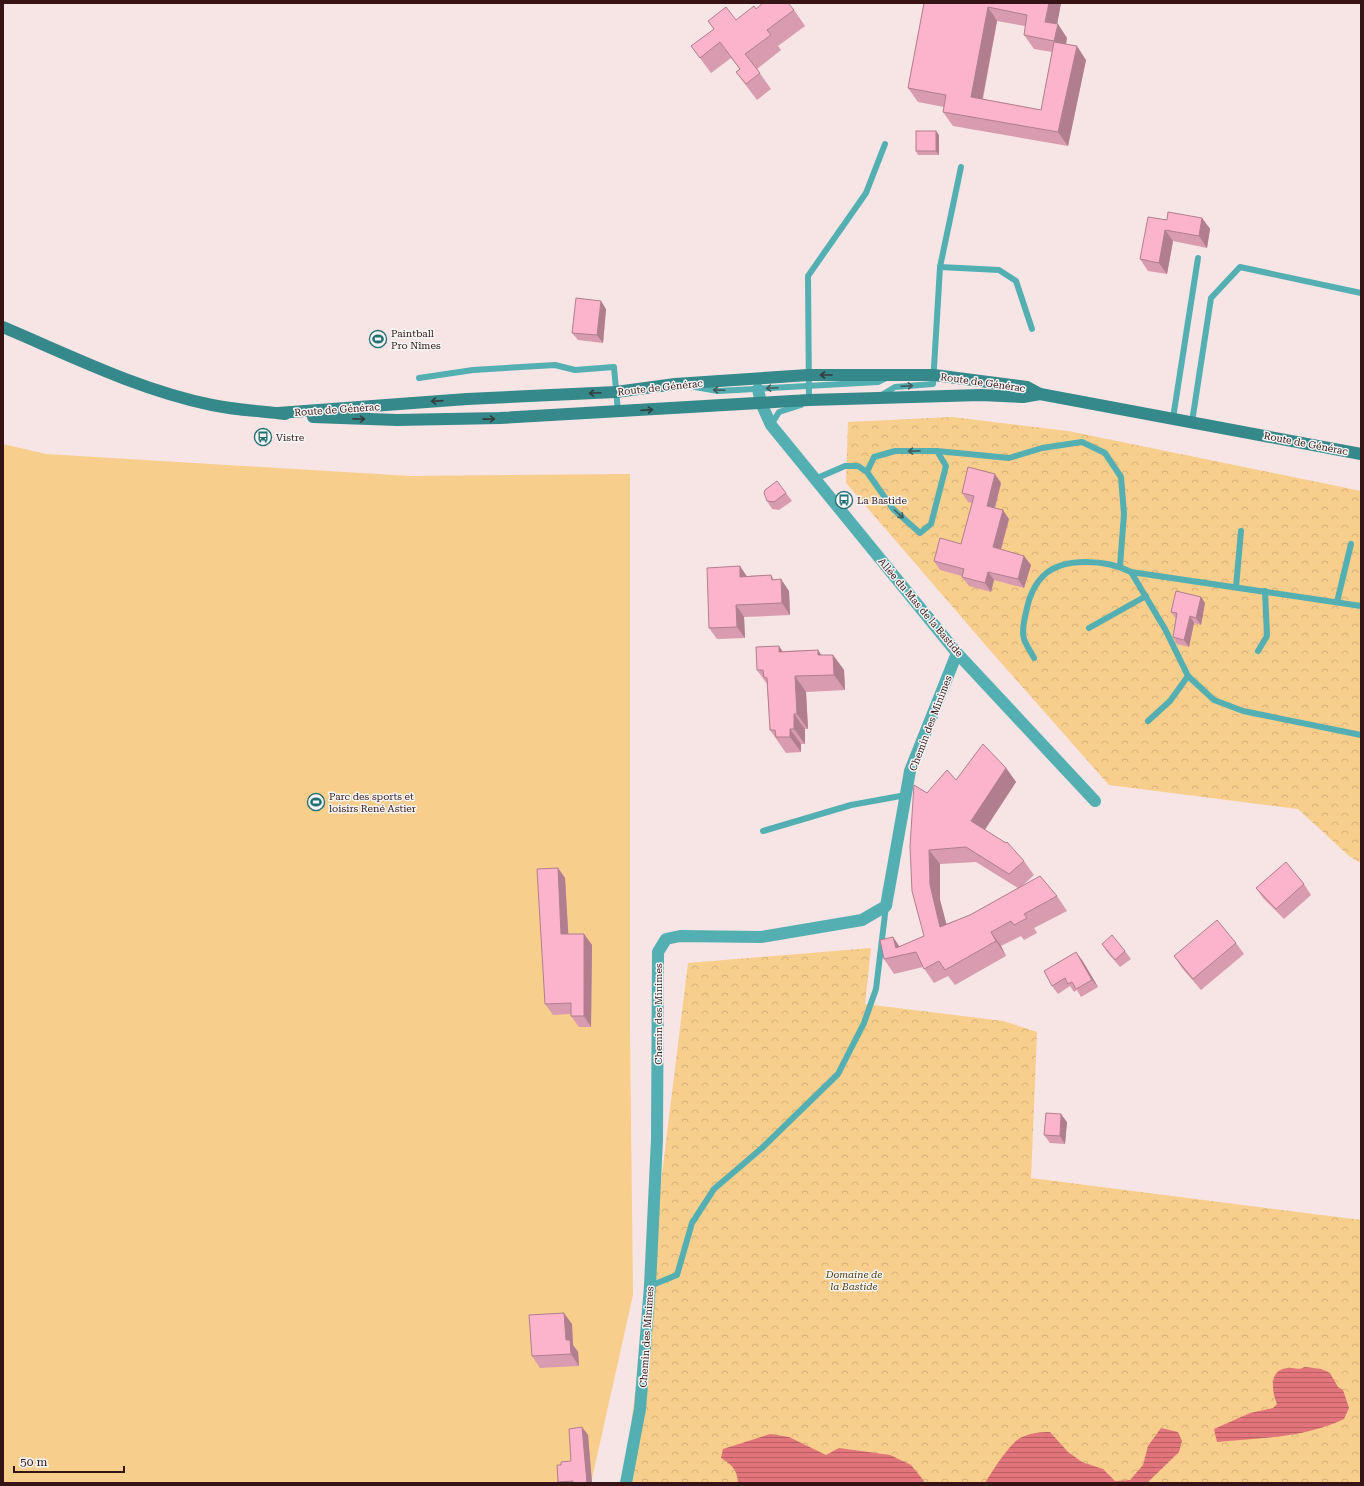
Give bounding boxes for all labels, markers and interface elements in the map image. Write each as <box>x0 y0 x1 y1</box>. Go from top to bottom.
place label: Paintball Pro Nîmes <box>391 328 441 351</box>
sports icon: Paintball Pro Nîmes <box>368 329 388 349</box>
one-way arrow <box>820 371 833 379</box>
street label: Route de Générac <box>940 371 1026 394</box>
street label: Route de Générac <box>617 378 704 397</box>
one-way arrow <box>900 383 913 390</box>
one-way arrow <box>766 384 779 391</box>
one-way arrow <box>713 386 726 394</box>
one-way arrow <box>589 389 602 396</box>
one-way arrow <box>431 398 444 405</box>
street label: Route de Générac <box>294 401 381 418</box>
one-way arrow <box>640 407 653 414</box>
one-way arrow <box>352 415 365 422</box>
one-way arrow <box>482 415 495 423</box>
bus stop icon: Vistre <box>253 427 273 447</box>
street label: Route de Générac <box>1263 430 1349 457</box>
place label: Vistre <box>276 432 305 443</box>
one-way arrow <box>908 447 921 455</box>
bus stop icon: La Bastide <box>834 490 854 510</box>
place label: La Bastide <box>857 495 907 506</box>
one-way arrow <box>894 509 904 519</box>
street label: Allée du Mas de la Bastide <box>876 556 965 659</box>
street label: Chemin des Minimes <box>907 674 954 772</box>
place label: Parc des sports et loisirs René Astier <box>329 791 416 814</box>
sports icon: Parc des sports et loisirs René Astier <box>306 792 326 812</box>
street label: Chemin des Minimes <box>653 963 664 1065</box>
park label: Domaine de la Bastide <box>825 1269 882 1292</box>
street label: Chemin des Minimes <box>637 1286 656 1388</box>
scale bar <box>14 1448 124 1474</box>
text: 50 m <box>20 1455 47 1469</box>

